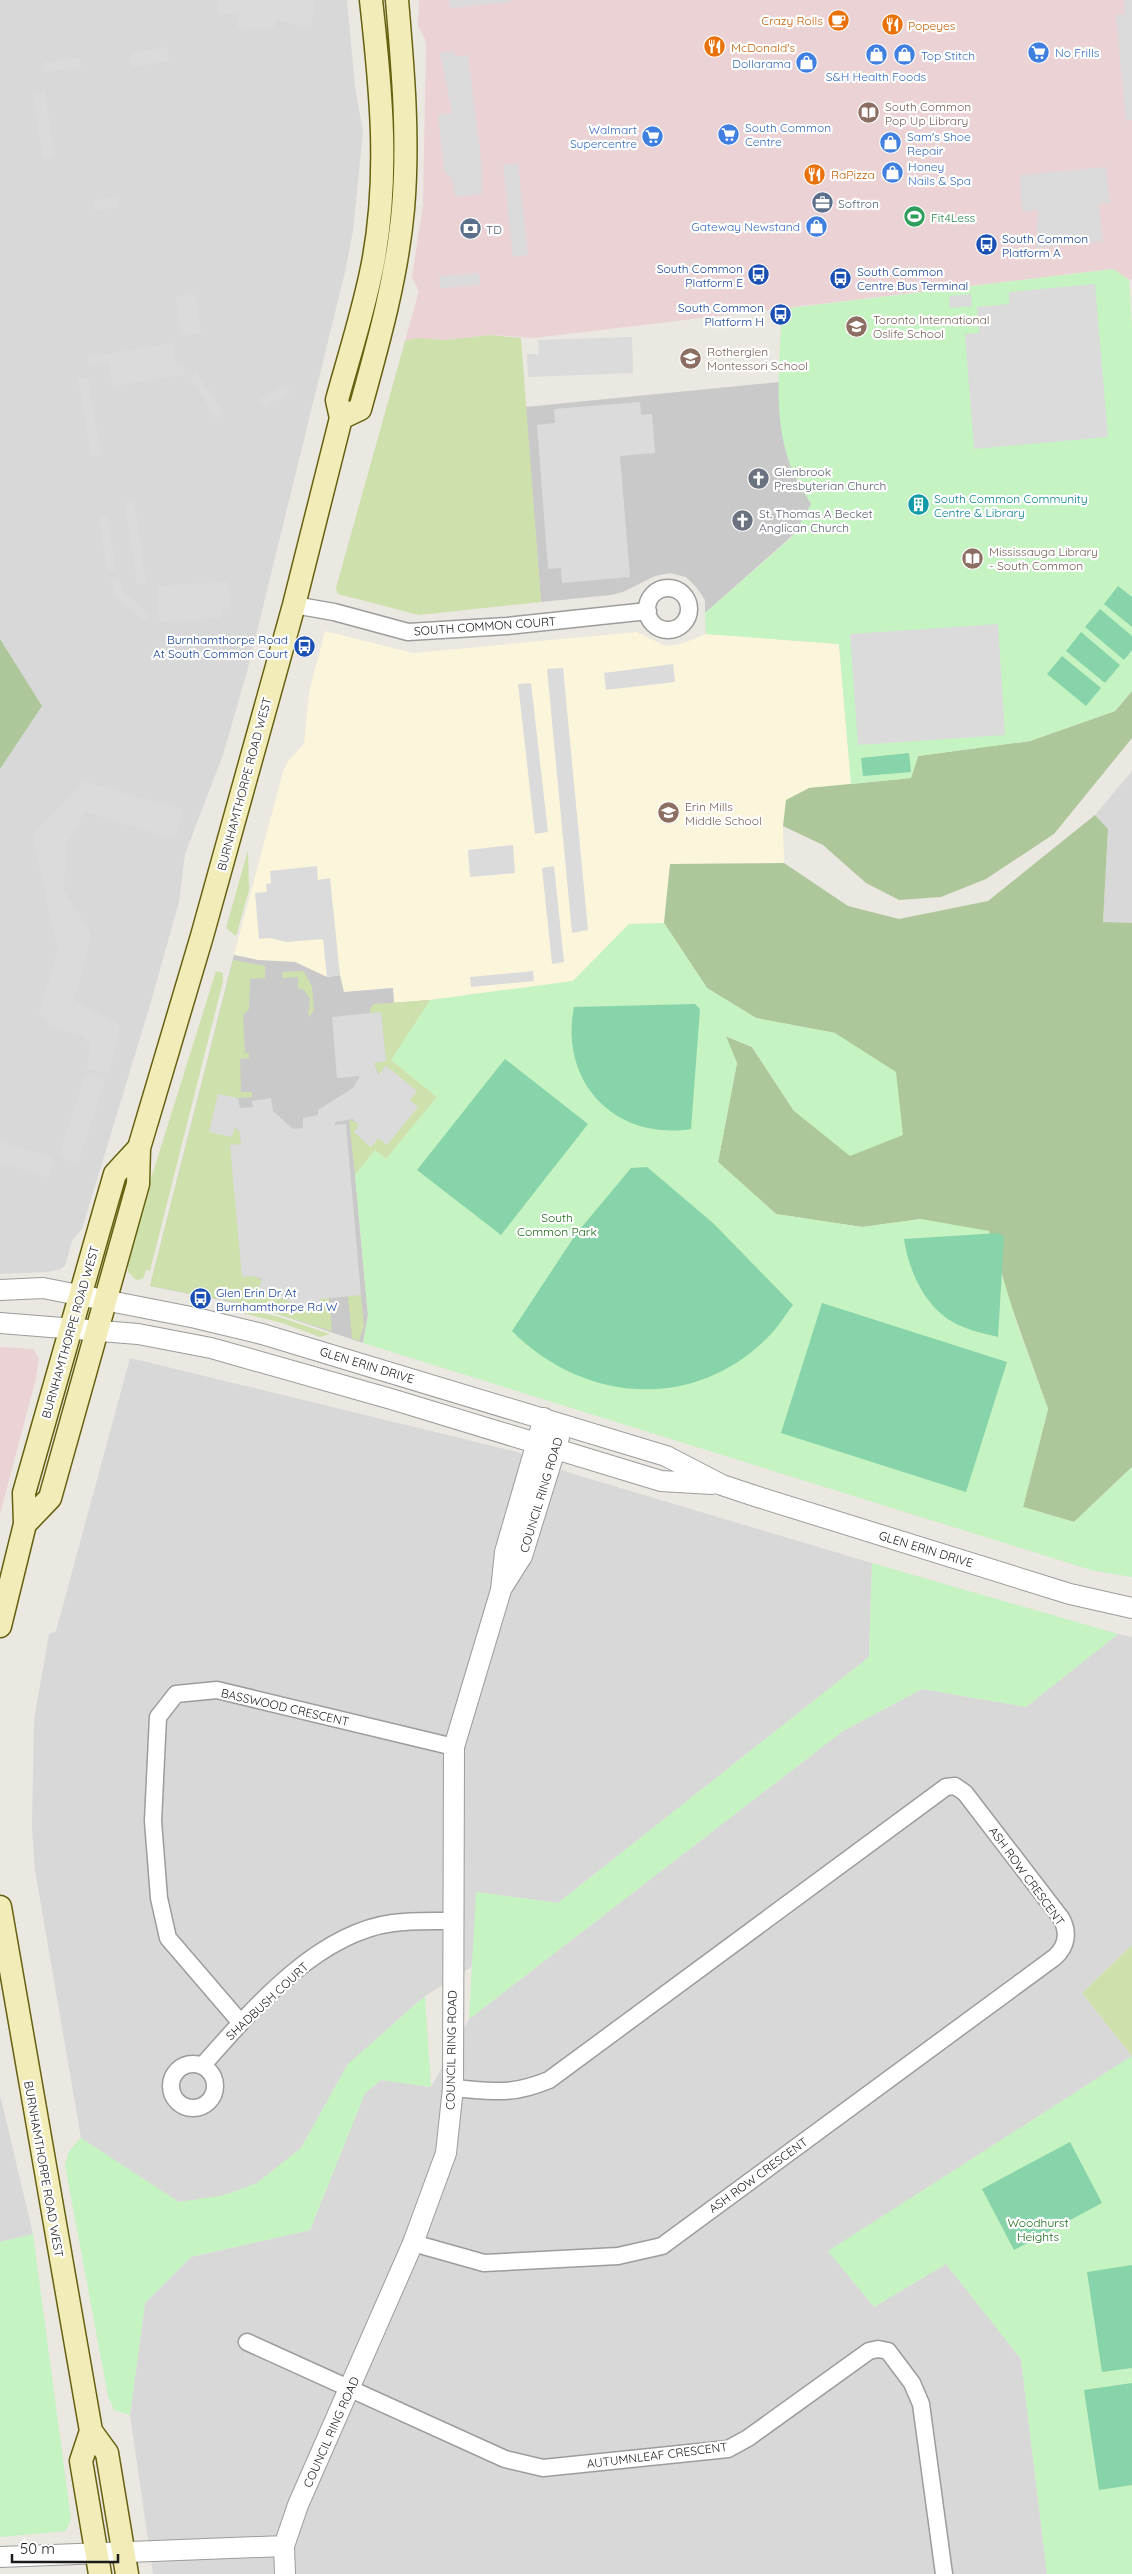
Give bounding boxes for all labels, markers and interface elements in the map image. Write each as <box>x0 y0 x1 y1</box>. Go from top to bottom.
cafe icon: Crazy Rolls <box>827 8 851 32</box>
place label: Crazy Rolls <box>761 13 823 28</box>
restaurant icon: Popeyes <box>880 13 904 37</box>
place label: Popeyes <box>908 18 956 33</box>
restaurant icon: McDonald's <box>703 35 727 59</box>
place label: McDonald's <box>731 40 796 55</box>
supermarket icon: No Frills <box>1027 40 1051 64</box>
shop icon: S&H Health Foods <box>864 43 888 67</box>
shop icon: Top Stitch <box>893 43 917 67</box>
place label: No Frills <box>1055 45 1100 60</box>
place label: Top Stitch <box>921 48 975 63</box>
shop icon: Dollarama <box>795 51 819 75</box>
place label: Dollarama <box>732 56 791 71</box>
place label: S&H Health Foods <box>826 69 927 84</box>
place label: South Common Pop Up Library <box>885 99 971 128</box>
library icon: South Common Pop Up Library <box>857 101 881 125</box>
place label: South Common Centre <box>745 120 831 149</box>
place label: Walmart Supercentre <box>570 122 637 151</box>
supermarket icon: South Common Centre <box>717 122 741 146</box>
supermarket icon: Walmart Supercentre <box>641 124 665 148</box>
place label: Sam's Shoe Repair <box>907 129 971 158</box>
shop icon: Sam's Shoe Repair <box>879 131 903 155</box>
place label: Honey Nails & Spa <box>908 159 971 188</box>
shop icon: Honey Nails & Spa <box>880 161 904 185</box>
restaurant icon: RaPizza <box>803 162 827 186</box>
place label: RaPizza <box>831 167 875 182</box>
office icon: Softron <box>810 191 834 215</box>
place label: Softron <box>838 196 879 211</box>
sports icon: Fit4Less <box>903 205 927 229</box>
place label: Fit4Less <box>931 210 976 225</box>
shop icon: Gateway Newstand <box>804 214 828 238</box>
bank icon: TD <box>458 217 482 241</box>
place label: Gateway Newstand <box>691 219 800 234</box>
place label: TD <box>486 222 502 237</box>
place label: South Common Platform A <box>1002 231 1088 260</box>
bus stop icon: South Common Platform A <box>974 233 998 257</box>
place label: South Common Platform E <box>657 261 743 290</box>
bus stop icon: South Common Platform E <box>747 263 771 287</box>
place label: South Common Centre Bus Terminal <box>857 264 968 293</box>
bus stop icon: South Common Centre Bus Terminal <box>829 266 853 290</box>
place label: South Common Platform H <box>678 300 764 329</box>
bus stop icon: South Common Platform H <box>768 302 792 326</box>
place label: Toronto International Oslife School <box>873 312 990 341</box>
school or university icon: Toronto International Oslife School <box>845 314 869 338</box>
place label: Rotherglen Montessori School <box>707 344 808 373</box>
school or university icon: Rotherglen Montessori School <box>679 346 703 370</box>
place label: Glenbrook Presbyterian Church <box>774 464 886 493</box>
church icon: Glenbrook Presbyterian Church <box>746 466 770 490</box>
place label: South Common Community Centre & Library <box>934 491 1088 520</box>
building icon: South Common Community Centre & Library <box>906 493 930 517</box>
place label: St. Thomas A Becket Anglican Church <box>759 506 873 535</box>
church icon: St. Thomas A Becket Anglican Church <box>731 508 755 532</box>
place label: Mississauga Library - South Common <box>989 544 1098 573</box>
library icon: Mississauga Library - South Common <box>961 546 985 570</box>
street label: SOUTH COMMON COURT <box>413 614 557 638</box>
place label: Burnhamthorpe Road At South Common Court <box>153 632 288 661</box>
bus stop icon: Burnhamthorpe Road At South Common Court <box>292 634 316 658</box>
street label: BURNHAMTHORPE ROAD WEST <box>214 696 274 872</box>
place label: Erin Mills Middle School <box>685 799 762 828</box>
school or university icon: Erin Mills Middle School <box>657 801 681 825</box>
park label: South Common Park <box>517 1210 597 1239</box>
street label: BURNHAMTHORPE ROAD WEST <box>38 1244 102 1420</box>
place label: Glen Erin Dr At Burnhamthorpe Rd W <box>216 1285 338 1314</box>
bus stop icon: Glen Erin Dr At Burnhamthorpe Rd W <box>188 1287 212 1311</box>
street label: GLEN ERIN DRIVE <box>318 1344 416 1387</box>
street label: COUNCIL RING ROAD <box>516 1435 566 1554</box>
street label: GLEN ERIN DRIVE <box>877 1528 975 1571</box>
street label: BASSWOOD CRESCENT <box>220 1685 350 1729</box>
street label: ASH ROW CRESCENT <box>986 1824 1068 1928</box>
street label: SHADBUSH COURT <box>223 1959 311 2043</box>
street label: COUNCIL RING ROAD <box>442 1990 460 2110</box>
street label: BURNHAMTHORPE ROAD WEST <box>21 2080 67 2258</box>
street label: ASH ROW CRESCENT <box>706 2134 810 2216</box>
park label: Woodhurst Heights <box>1007 2215 1069 2244</box>
street label: COUNCIL RING ROAD <box>300 2374 362 2490</box>
street label: AUTUMNLEAF CRESCENT <box>586 2439 728 2471</box>
scale bar <box>12 2532 119 2564</box>
text: 50 m <box>20 2539 55 2558</box>

